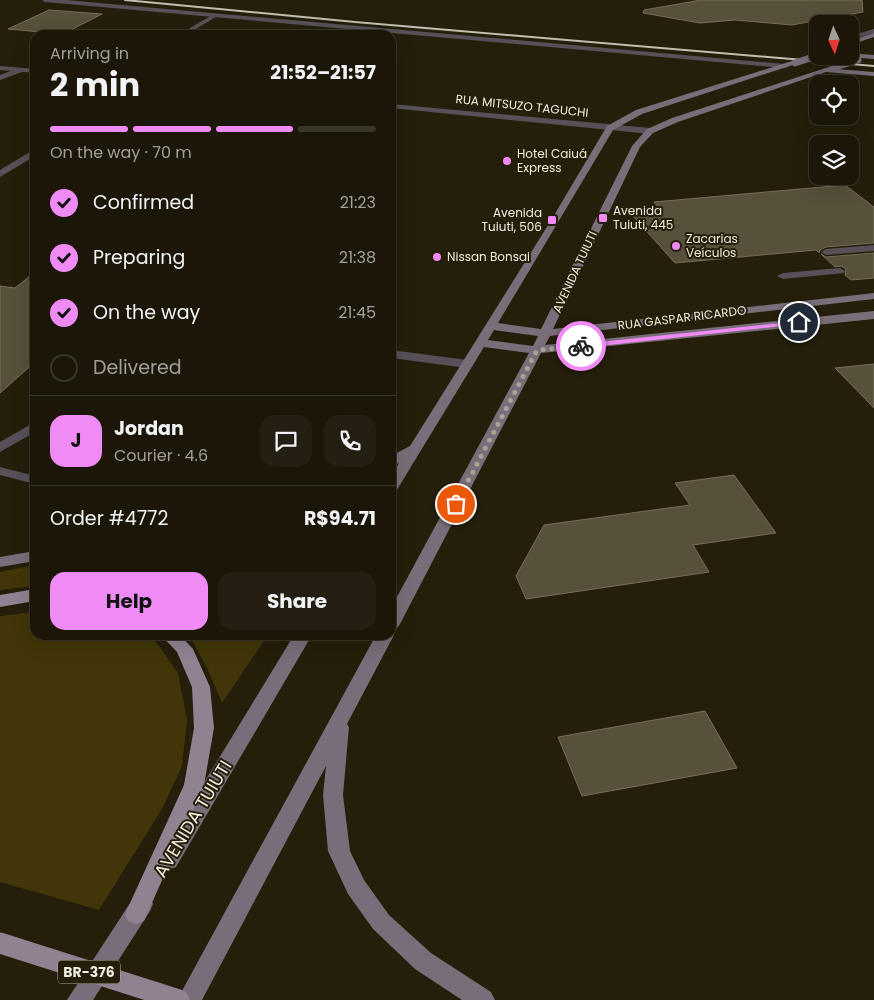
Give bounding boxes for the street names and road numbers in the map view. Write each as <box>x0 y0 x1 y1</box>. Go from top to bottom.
street label: RUA MITSUZO TAGUCHI <box>455 90 589 121</box>
street label: AVENIDA TUIUTI <box>548 228 601 316</box>
street label: RUA GASPAR RICARDO <box>617 301 747 334</box>
street label: AVENIDA TUIUTI <box>148 755 238 882</box>
road number: BR-376 <box>58 960 120 984</box>

